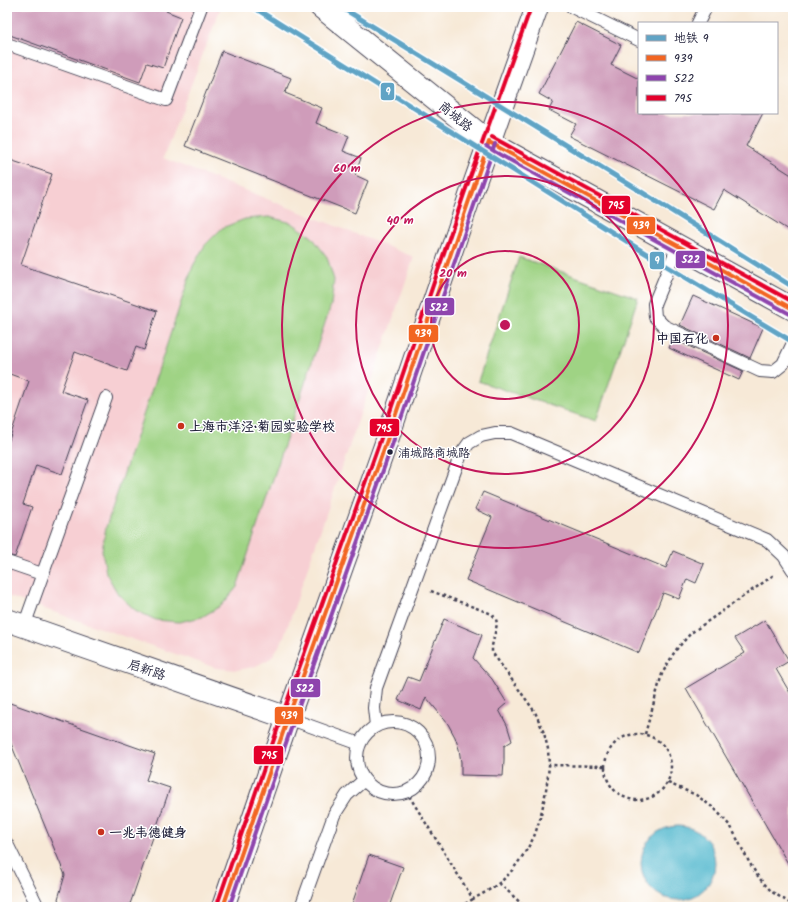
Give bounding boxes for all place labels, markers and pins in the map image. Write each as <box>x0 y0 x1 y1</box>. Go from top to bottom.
centre of rings <box>498 318 512 332</box>
place label: 中国石化 <box>656 329 708 350</box>
marker: 中国石化 <box>711 333 721 343</box>
place label: 上海市洋泾·菊园实验学校 <box>189 417 335 438</box>
marker: 上海市洋泾·菊园实验学校 <box>176 421 186 431</box>
place label: 浦城路商城路 <box>398 444 470 463</box>
marker: 浦城路商城路 <box>385 447 395 457</box>
place label: 一兆韦德健身 <box>109 823 187 844</box>
marker: 一兆韦德健身 <box>96 827 106 837</box>

